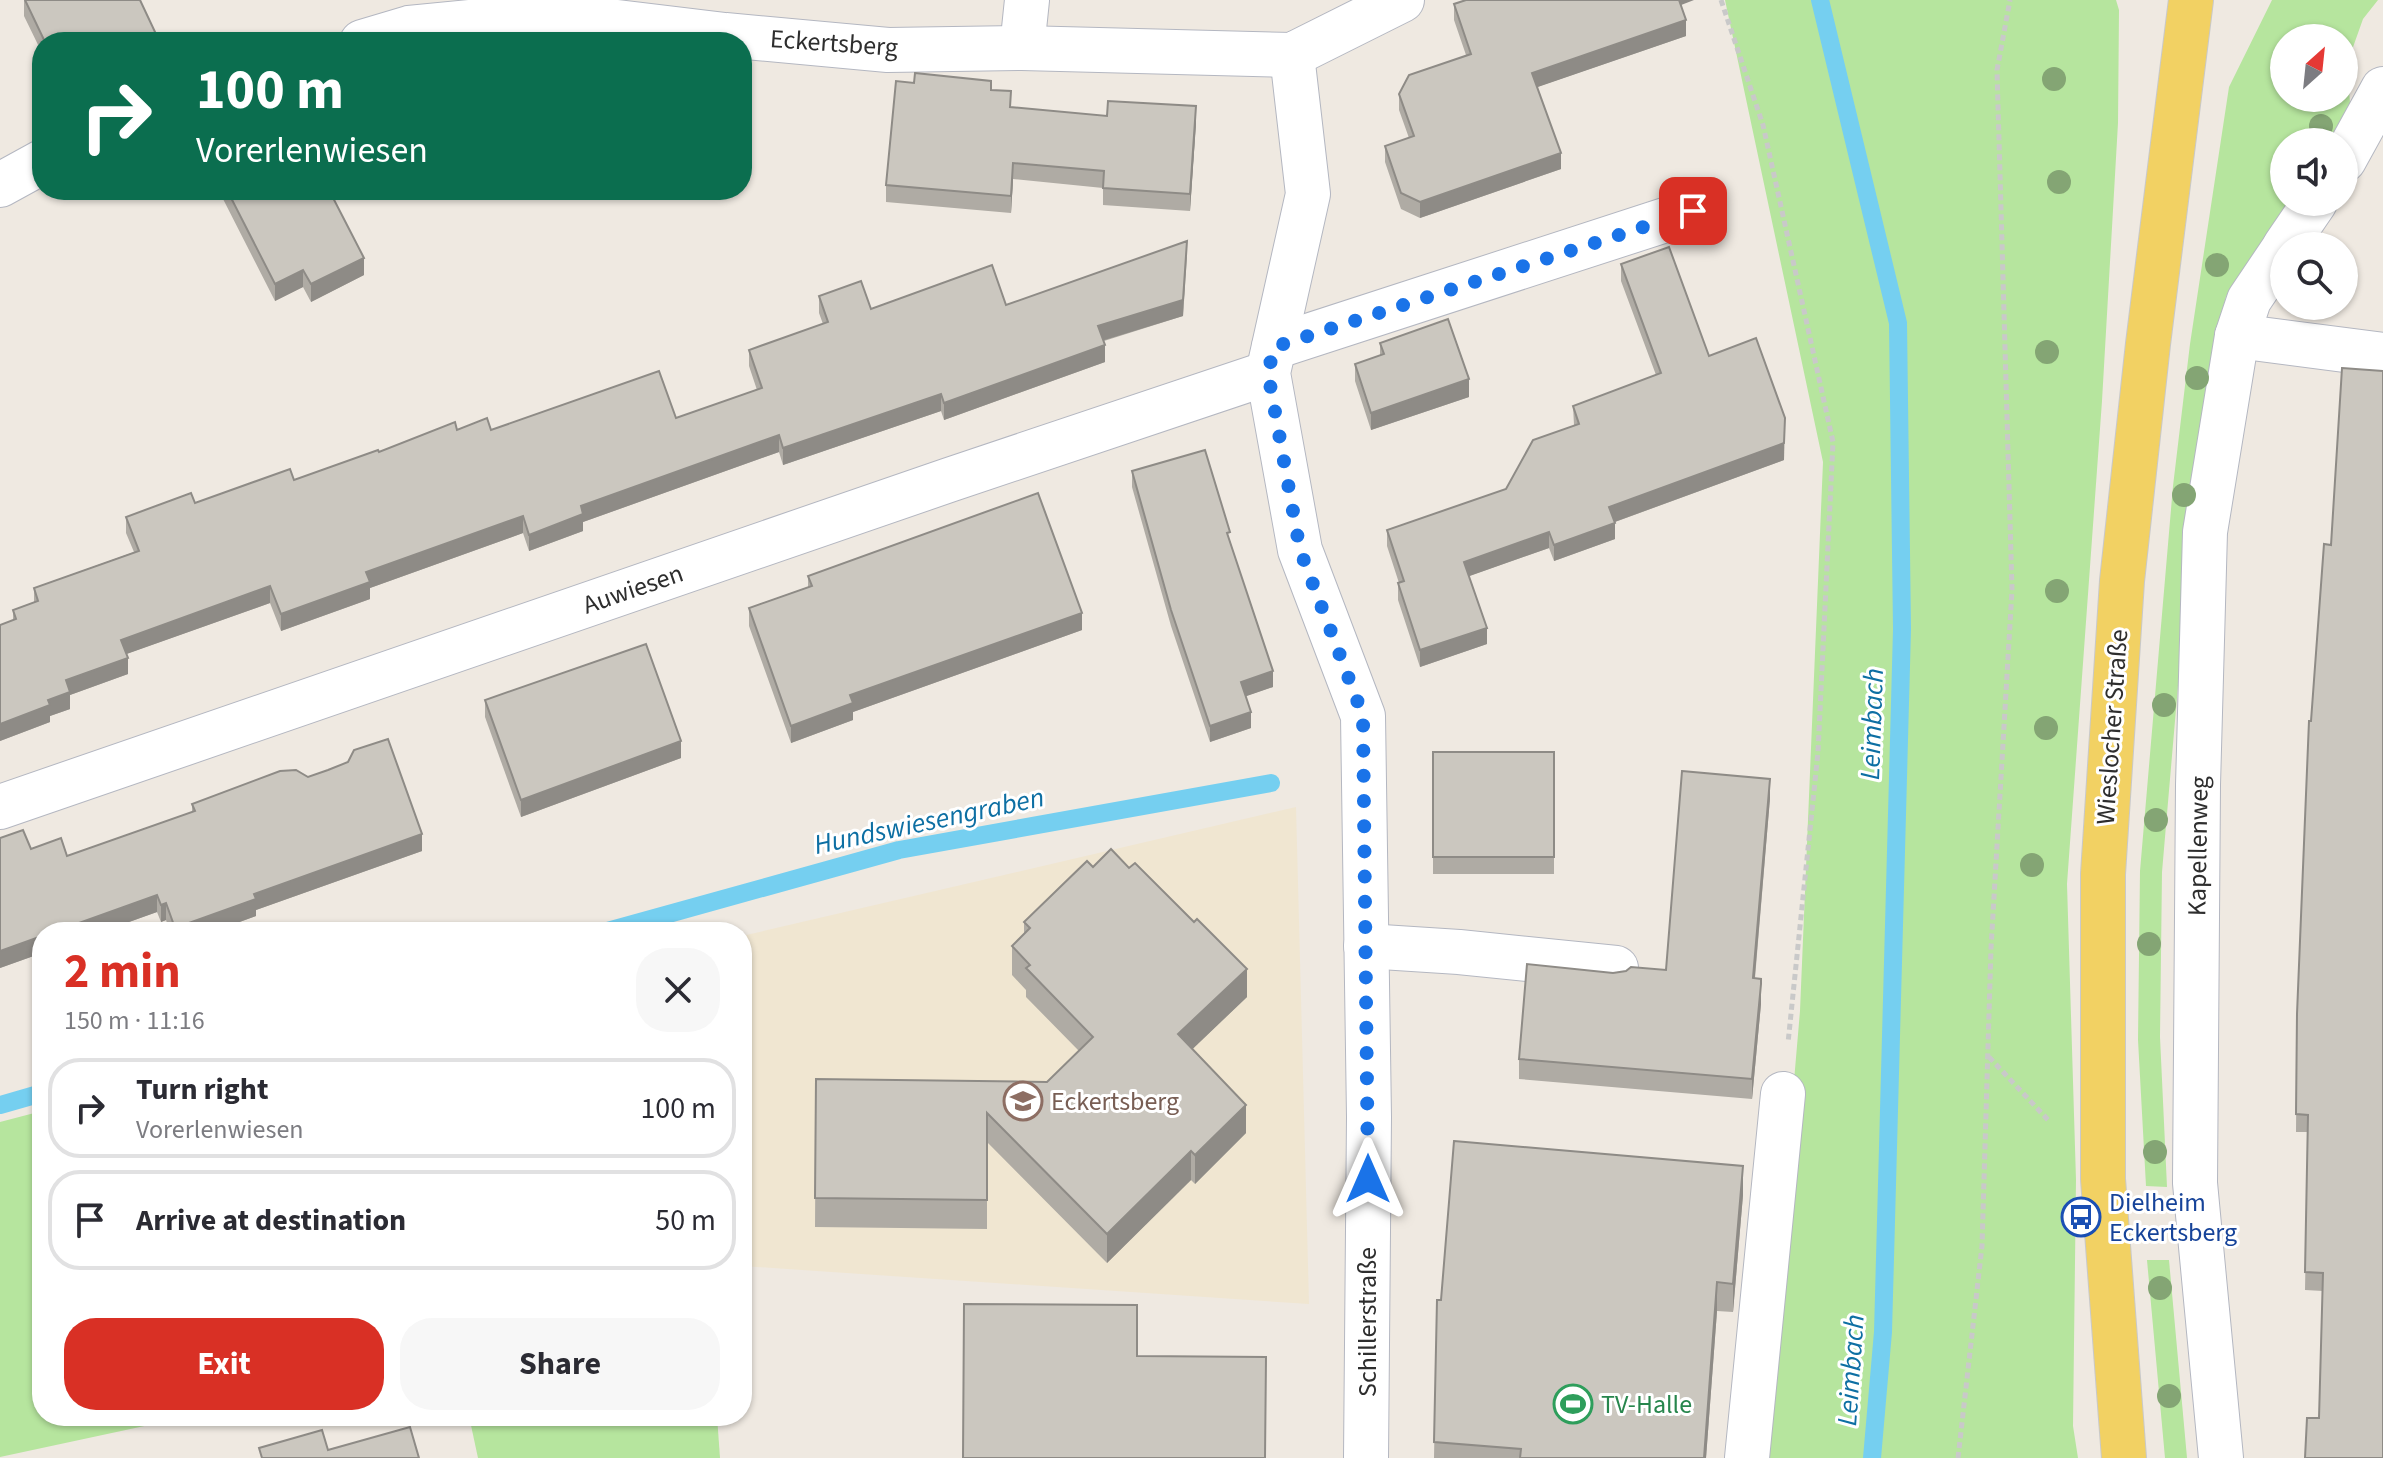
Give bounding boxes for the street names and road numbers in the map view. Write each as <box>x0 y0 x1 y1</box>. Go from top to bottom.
street label: Eckertsberg <box>769 20 899 66</box>
street label: Auwiesen <box>578 555 688 623</box>
street label: Wieslocher Straße <box>2087 628 2137 826</box>
street label: Kapellenweg <box>2178 776 2218 916</box>
street label: Schillerstraße <box>1349 1247 1386 1397</box>

